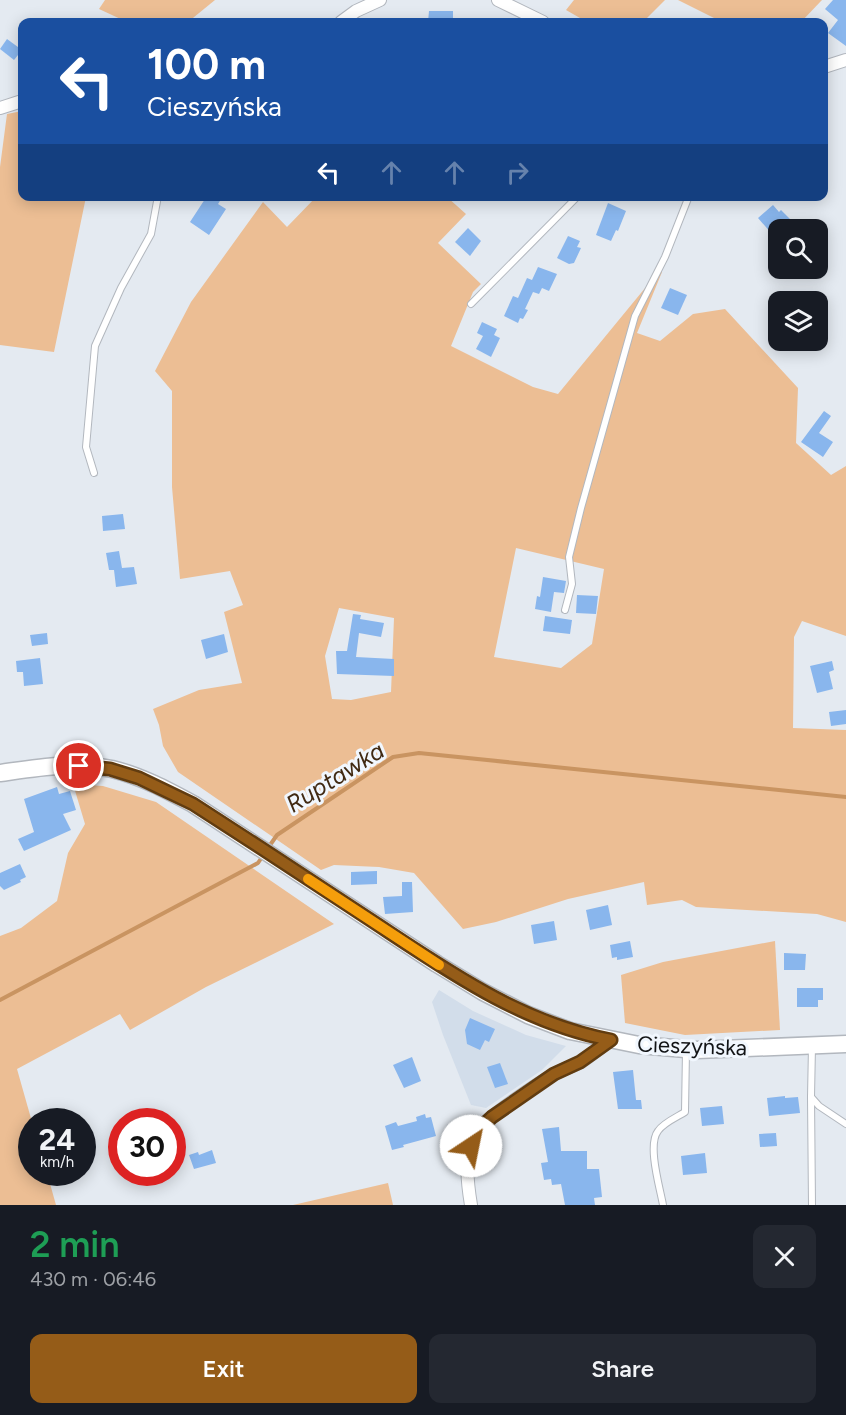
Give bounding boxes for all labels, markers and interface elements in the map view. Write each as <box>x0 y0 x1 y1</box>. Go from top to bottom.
text: 100 m <box>147 39 266 90</box>
icon: left <box>48 42 126 120</box>
text: Cieszyńska <box>147 90 282 123</box>
icon: left <box>312 156 345 189</box>
icon: ahead <box>375 156 408 189</box>
icon: ahead <box>438 156 471 189</box>
icon: right <box>501 156 534 189</box>
map controls <box>768 219 828 351</box>
button: search <box>768 219 828 279</box>
button: layers <box>768 291 828 351</box>
water label: Ruptawka <box>281 735 389 819</box>
pin <box>53 740 104 791</box>
icon: arrive <box>62 749 95 782</box>
street label: Cieszyńska <box>637 1031 747 1061</box>
speed limit sign: 30 <box>108 1108 186 1186</box>
position arrow <box>439 1114 503 1178</box>
text: 24 <box>39 1121 75 1158</box>
text: km/h <box>40 1153 74 1171</box>
text: 2 min <box>30 1223 120 1266</box>
button: close <box>753 1225 816 1288</box>
text: 430 m · 06:46 <box>30 1267 156 1291</box>
button: Exit <box>30 1334 417 1403</box>
button: Share <box>429 1334 816 1403</box>

